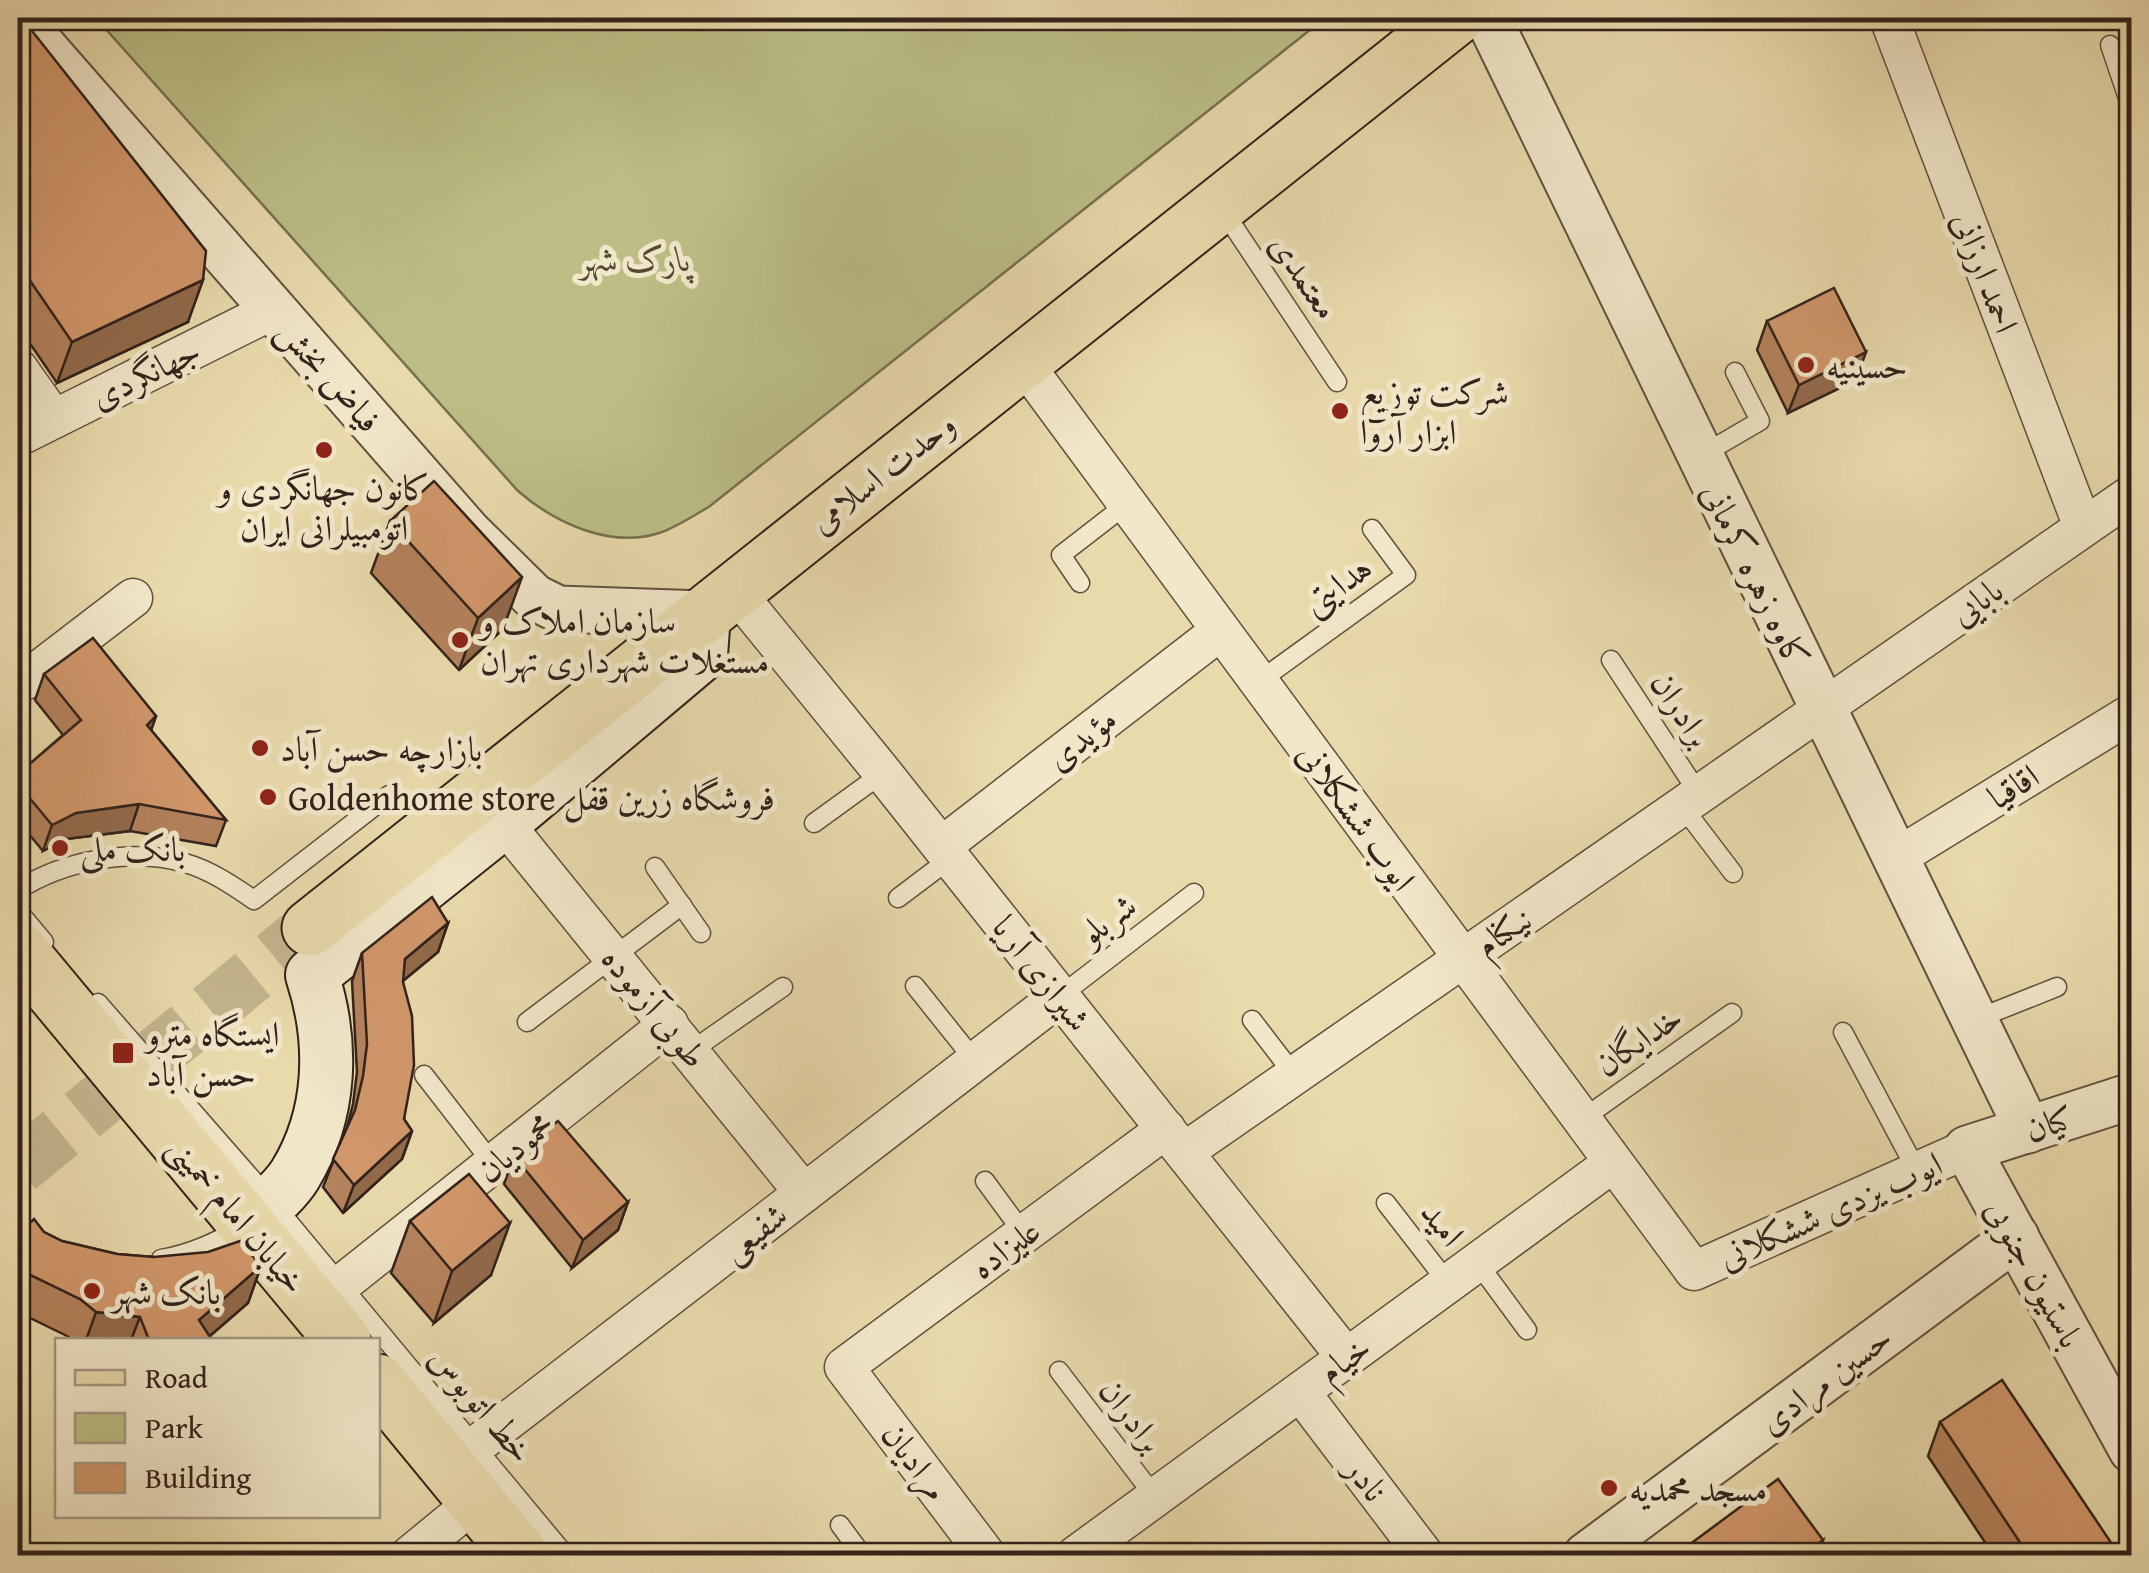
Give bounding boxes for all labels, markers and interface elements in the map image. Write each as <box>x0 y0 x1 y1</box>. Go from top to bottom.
street label: احمد ارزانی <box>1940 204 2032 340</box>
street label: معتمدی <box>1257 223 1353 329</box>
park label: پارک شهر <box>577 233 695 284</box>
street label: فیاض بخش <box>266 306 394 444</box>
street label: جهانگردی <box>81 324 209 422</box>
place label: حسینیه <box>1826 340 1908 391</box>
marker: حسینیه <box>1795 354 1817 376</box>
place label: شرکت توزیع ابزار آروا <box>1360 366 1509 457</box>
street label: وحدت اسلامی <box>798 398 966 546</box>
marker: شرکت توزیع ابزار آروا <box>1329 400 1351 422</box>
marker: کانون جهانگردی و اتومبیلرانی ایران <box>313 439 335 461</box>
place label: کانون جهانگردی و اتومبیلرانی ایران <box>215 462 430 553</box>
street label: کاوه زهره کرمانی <box>1689 474 1823 676</box>
street label: هدایتی <box>1291 542 1383 628</box>
street label: بابایی <box>1939 564 2013 638</box>
place label: سازمان املاک و مستغلات شهرداری تهران <box>477 595 769 686</box>
marker: سازمان املاک و مستغلات شهرداری تهران <box>449 629 471 651</box>
street label: برادران <box>1638 661 1726 757</box>
street label: مؤیدی <box>1035 694 1127 782</box>
place label: بازارچه حسن آباد <box>280 723 482 774</box>
street label: ایوب ششکلانی <box>1285 731 1429 901</box>
marker: بازارچه حسن آباد <box>249 737 271 759</box>
street label: اقاقیا <box>1977 750 2049 822</box>
place label: Goldenhome store فروشگاه زرین قفل <box>288 772 775 823</box>
marker: Goldenhome store فروشگاه زرین قفل <box>257 786 279 808</box>
place label: بانک ملی <box>80 823 186 874</box>
marker: بانک ملی <box>49 837 71 859</box>
street label: شربلو <box>1064 880 1147 960</box>
street label: نیکنام <box>1464 893 1546 974</box>
street label: شیرازی آریا <box>980 904 1104 1042</box>
street label: طوبی آزموده <box>590 935 720 1079</box>
street label: خدایگان <box>1584 991 1692 1089</box>
place label: ایستگاه مترو حسن آباد <box>143 1008 280 1099</box>
marker: ایستگاه مترو حسن آباد <box>110 1040 136 1066</box>
street label: کیان <box>2018 1091 2080 1155</box>
street label: محمودیان <box>465 1099 565 1195</box>
street label: خیابان امام خمینی <box>151 1123 320 1309</box>
street label: ایوب یزدی ششکلانی <box>1710 1138 1950 1282</box>
street label: امید <box>1409 1189 1477 1257</box>
street label: باستیون جنوبی <box>1973 1189 2097 1357</box>
street label: شفیعی <box>710 1190 798 1274</box>
street label: علیزاده <box>959 1205 1051 1291</box>
place label: بانک شهر <box>109 1266 221 1317</box>
marker: بانک شهر <box>81 1280 103 1302</box>
street label: حسین مرادی <box>1747 1312 1903 1446</box>
street label: خیام <box>1307 1322 1385 1401</box>
street label: خط اتوبوس <box>418 1334 546 1474</box>
legend <box>55 1338 380 1518</box>
text: Road <box>145 1355 208 1399</box>
street label: برادران <box>1087 1367 1177 1463</box>
text: Park <box>145 1405 204 1449</box>
street label: مرادیان <box>870 1411 962 1511</box>
street label: نادر <box>1331 1444 1401 1512</box>
text: Building <box>145 1455 251 1499</box>
place label: مسجد محمدیه <box>1629 1463 1767 1514</box>
marker: مسجد محمدیه <box>1598 1477 1620 1499</box>

